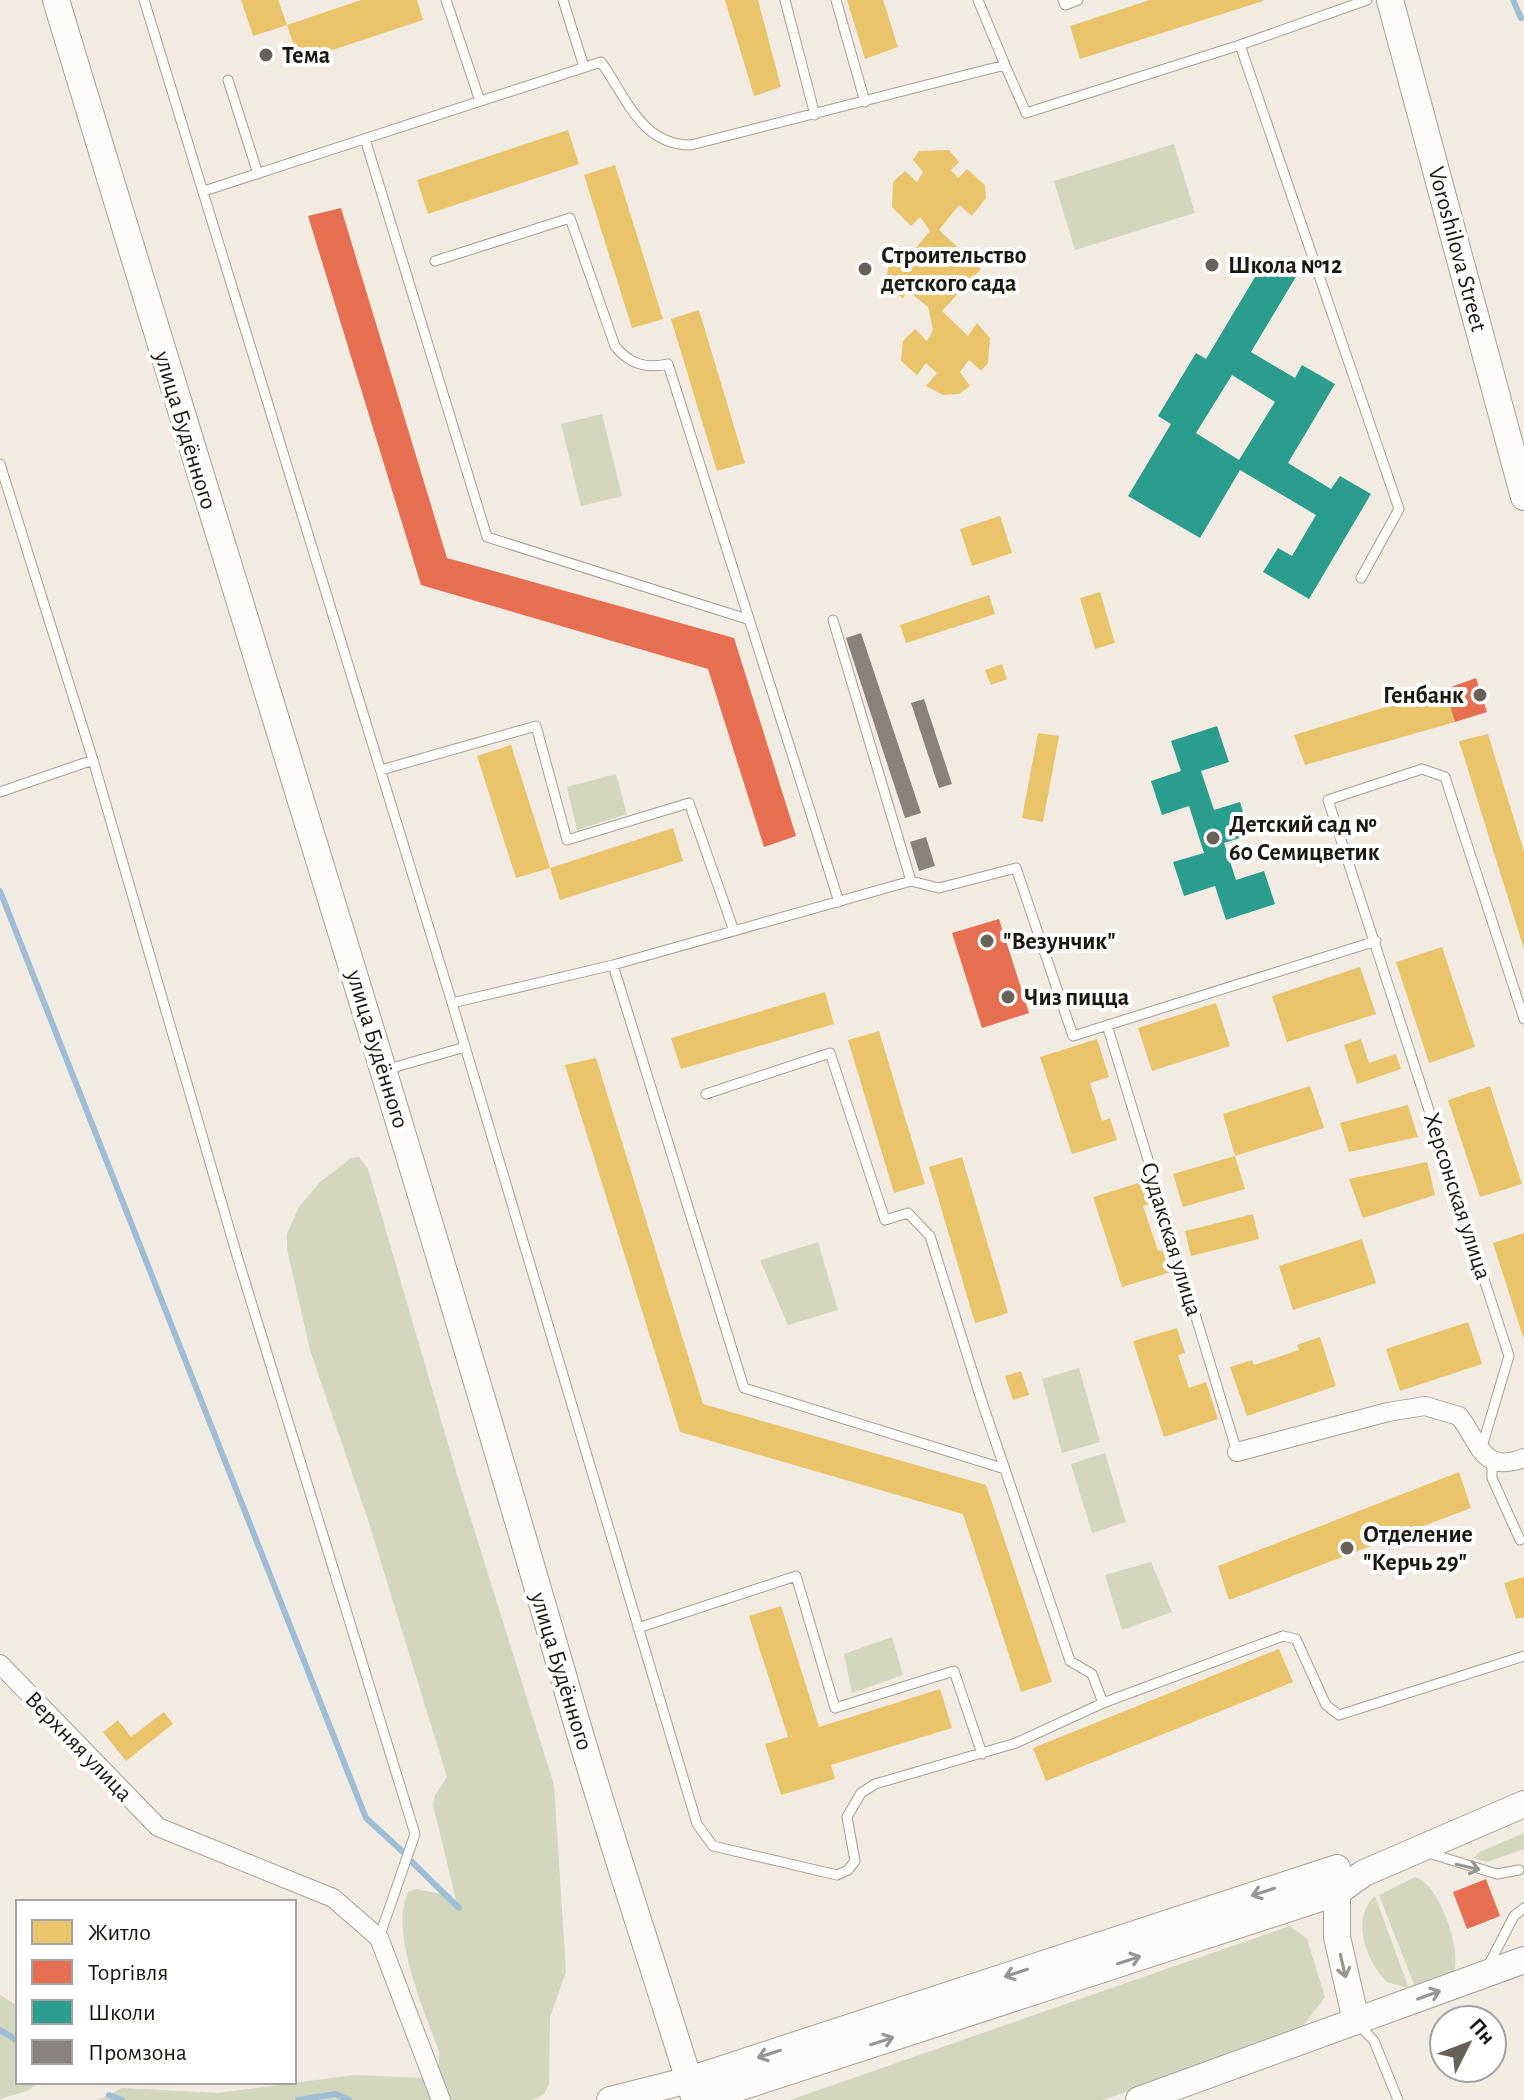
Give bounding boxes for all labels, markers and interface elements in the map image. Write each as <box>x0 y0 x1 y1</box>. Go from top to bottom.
place label: Тема <box>282 44 330 68</box>
marker: Тема <box>257 46 275 64</box>
street label: Voroshilova Street <box>1424 164 1491 334</box>
place label: Строительство детского сада <box>881 244 1027 296</box>
place label: Школа №12 <box>1228 254 1342 278</box>
marker: Школа №12 <box>1203 256 1221 274</box>
marker: Строительство детского сада <box>856 260 874 278</box>
street label: улица Будённого <box>149 347 220 512</box>
place label: Генбанк <box>1383 684 1464 708</box>
marker: Генбанк <box>1471 686 1489 704</box>
place label: Детский сад № 60 Семицветик <box>1229 813 1380 865</box>
marker: Детский сад № 60 Семицветик <box>1204 829 1222 847</box>
place label: "Везунчик" <box>1003 930 1116 954</box>
marker: "Везунчик" <box>978 932 996 950</box>
street label: улица Будённого <box>341 966 412 1131</box>
place label: Чиз пицца <box>1024 986 1129 1010</box>
marker: Чиз пицца <box>999 988 1017 1006</box>
street label: Херсонская улица <box>1419 1110 1495 1283</box>
street label: Судакская улица <box>1136 1160 1206 1319</box>
place label: Отделение "Керчь 29" <box>1363 1523 1473 1575</box>
marker: Отделение "Керчь 29" <box>1338 1539 1356 1557</box>
street label: улица Будённого <box>525 1588 596 1753</box>
street label: Верхняя улица <box>20 1687 136 1806</box>
one-way arrow <box>1454 1860 1480 1875</box>
one-way arrow <box>1251 1886 1276 1901</box>
legend <box>16 1900 296 2084</box>
text: Житло <box>88 1921 151 1945</box>
one-way arrow <box>1117 1952 1142 1967</box>
one-way arrow <box>1336 1953 1351 1978</box>
text: Торгівля <box>88 1961 168 1985</box>
one-way arrow <box>1004 1967 1029 1982</box>
one-way arrow <box>1416 1986 1441 2001</box>
text: Школи <box>88 2001 156 2025</box>
north arrow <box>1428 2004 1508 2084</box>
text: Пн <box>1465 2014 1499 2049</box>
one-way arrow <box>869 2033 894 2047</box>
text: Промзона <box>88 2041 187 2065</box>
one-way arrow <box>757 2048 782 2062</box>

